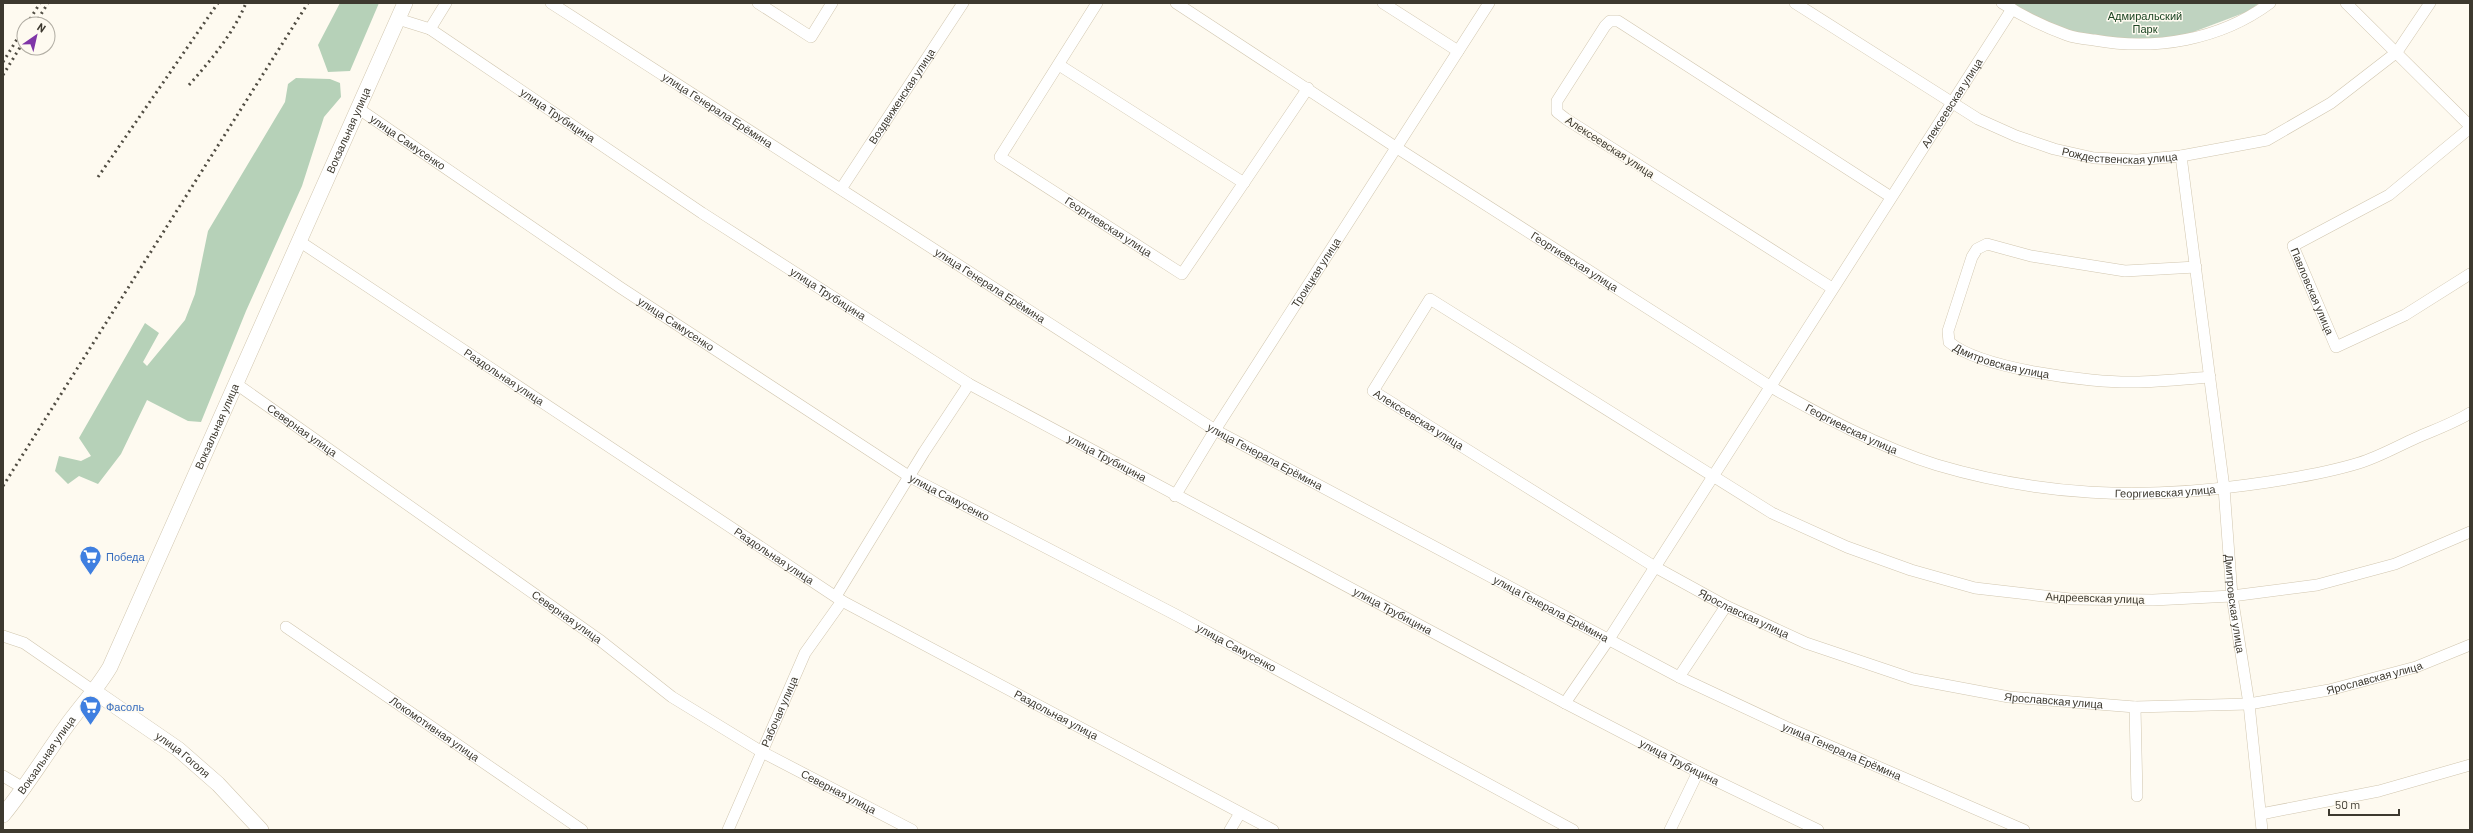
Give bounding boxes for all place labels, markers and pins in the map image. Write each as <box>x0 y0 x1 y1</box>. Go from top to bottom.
supermarket icon: Победа <box>77 544 103 577</box>
place label: Победа <box>106 550 145 563</box>
supermarket icon: Фасоль <box>78 694 104 727</box>
place label: Фасоль <box>106 700 144 713</box>

